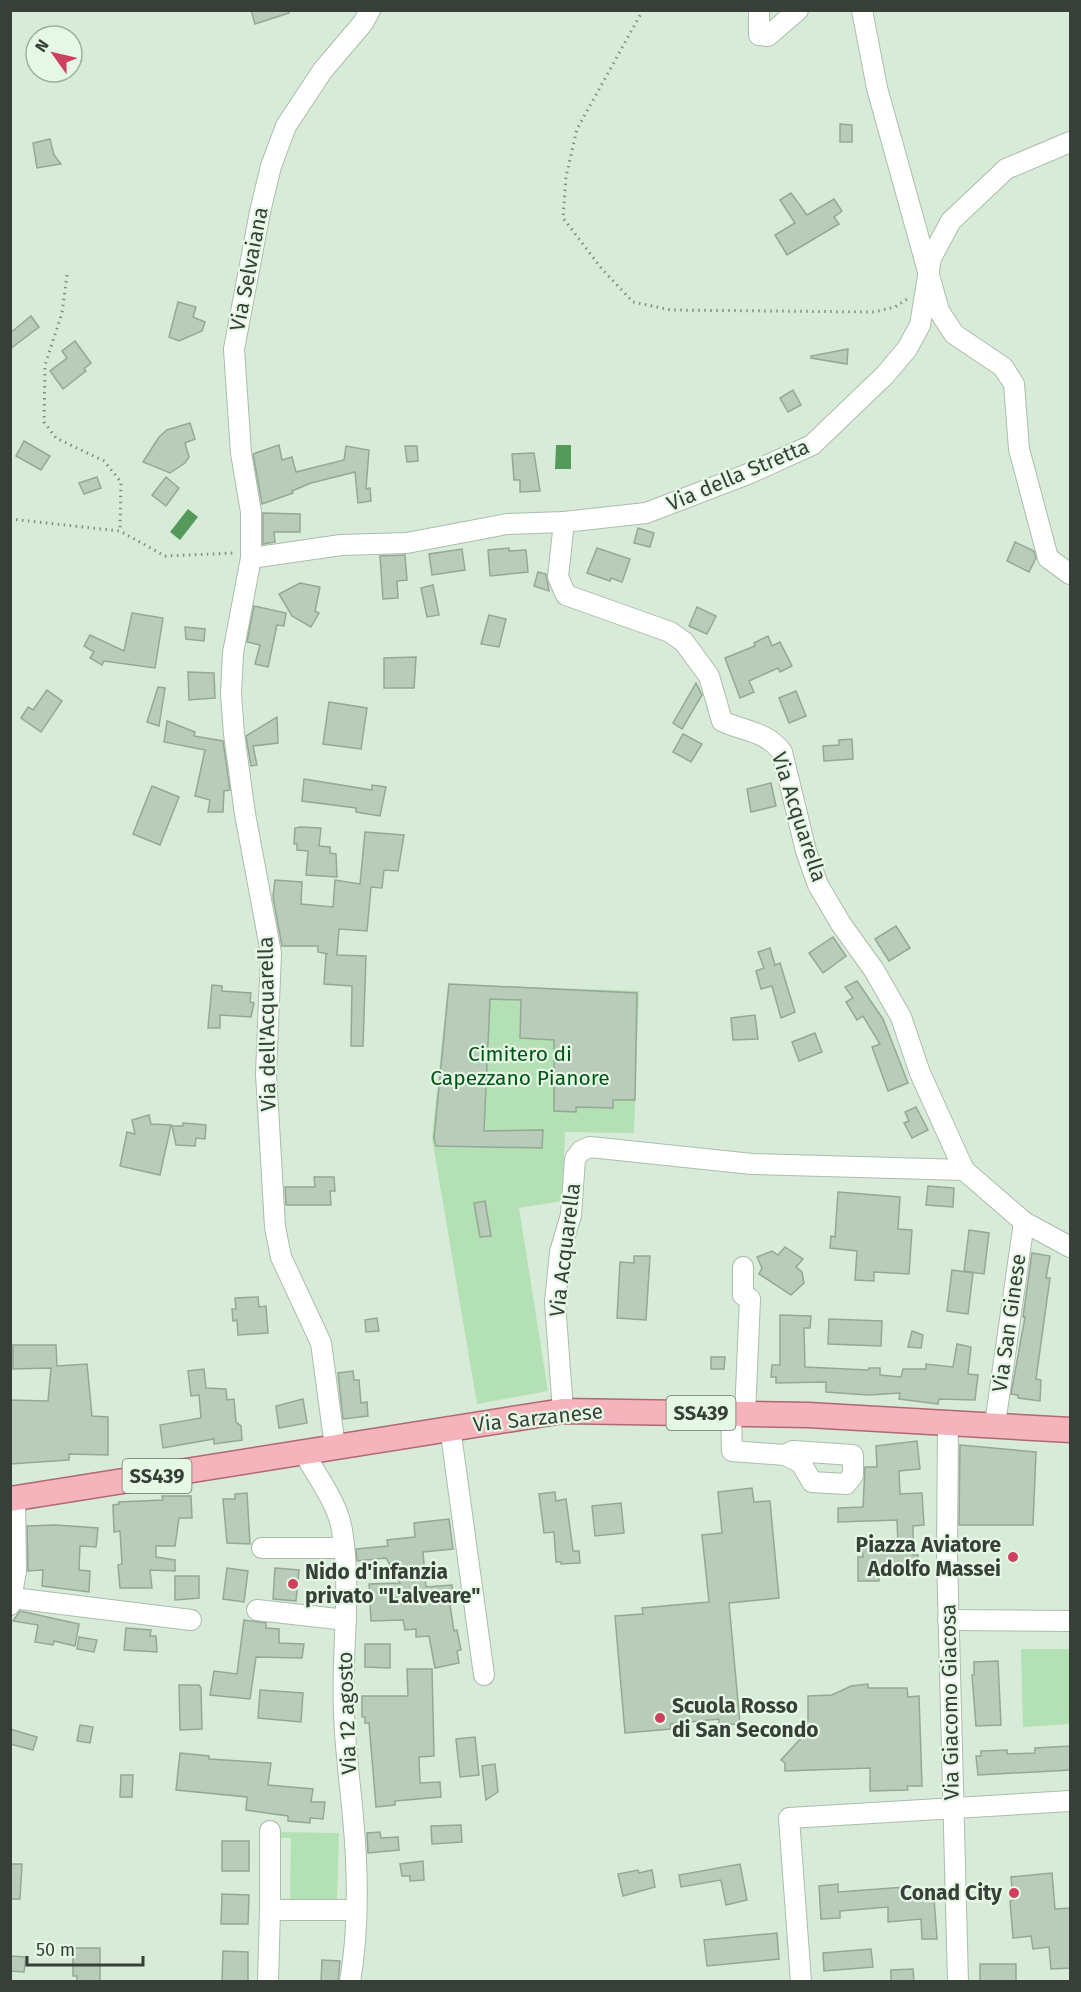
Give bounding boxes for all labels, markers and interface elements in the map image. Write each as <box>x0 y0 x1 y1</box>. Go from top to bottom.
north arrow <box>24 24 84 84</box>
text: N <box>31 36 53 56</box>
street label: Via Selvaiana <box>224 205 274 333</box>
street label: Via della Stretta <box>663 433 813 517</box>
street label: Via Acquarella <box>766 749 832 885</box>
street label: Via dell'Acquarella <box>252 936 282 1112</box>
park label: Cimitero di Capezzano Pianore <box>430 1041 610 1091</box>
street label: Via Acquarella <box>544 1181 586 1319</box>
street label: Via San Ginese <box>986 1252 1032 1394</box>
road number: SS439 <box>666 1396 736 1430</box>
street label: Via Sarzanese <box>472 1398 604 1438</box>
road number: SS439 <box>122 1459 192 1493</box>
place label: Piazza Aviatore Adolfo Massei <box>856 1532 1001 1582</box>
marker: Piazza Aviatore Adolfo Massei <box>1006 1550 1020 1564</box>
place label: Nido d'infanzia privato "L'alveare" <box>305 1559 480 1609</box>
marker: Nido d'infanzia privato "L'alveare" <box>286 1577 300 1591</box>
street label: Via Giacomo Giacosa <box>935 1604 965 1800</box>
street label: Via 12 agosto <box>332 1651 362 1775</box>
place label: Scuola Rosso di San Secondo <box>672 1693 819 1743</box>
marker: Scuola Rosso di San Secondo <box>653 1711 667 1725</box>
place label: Conad City <box>900 1880 1002 1906</box>
marker: Conad City <box>1007 1886 1021 1900</box>
scale bar <box>27 1929 142 1967</box>
text: 50 m <box>36 1939 75 1961</box>

